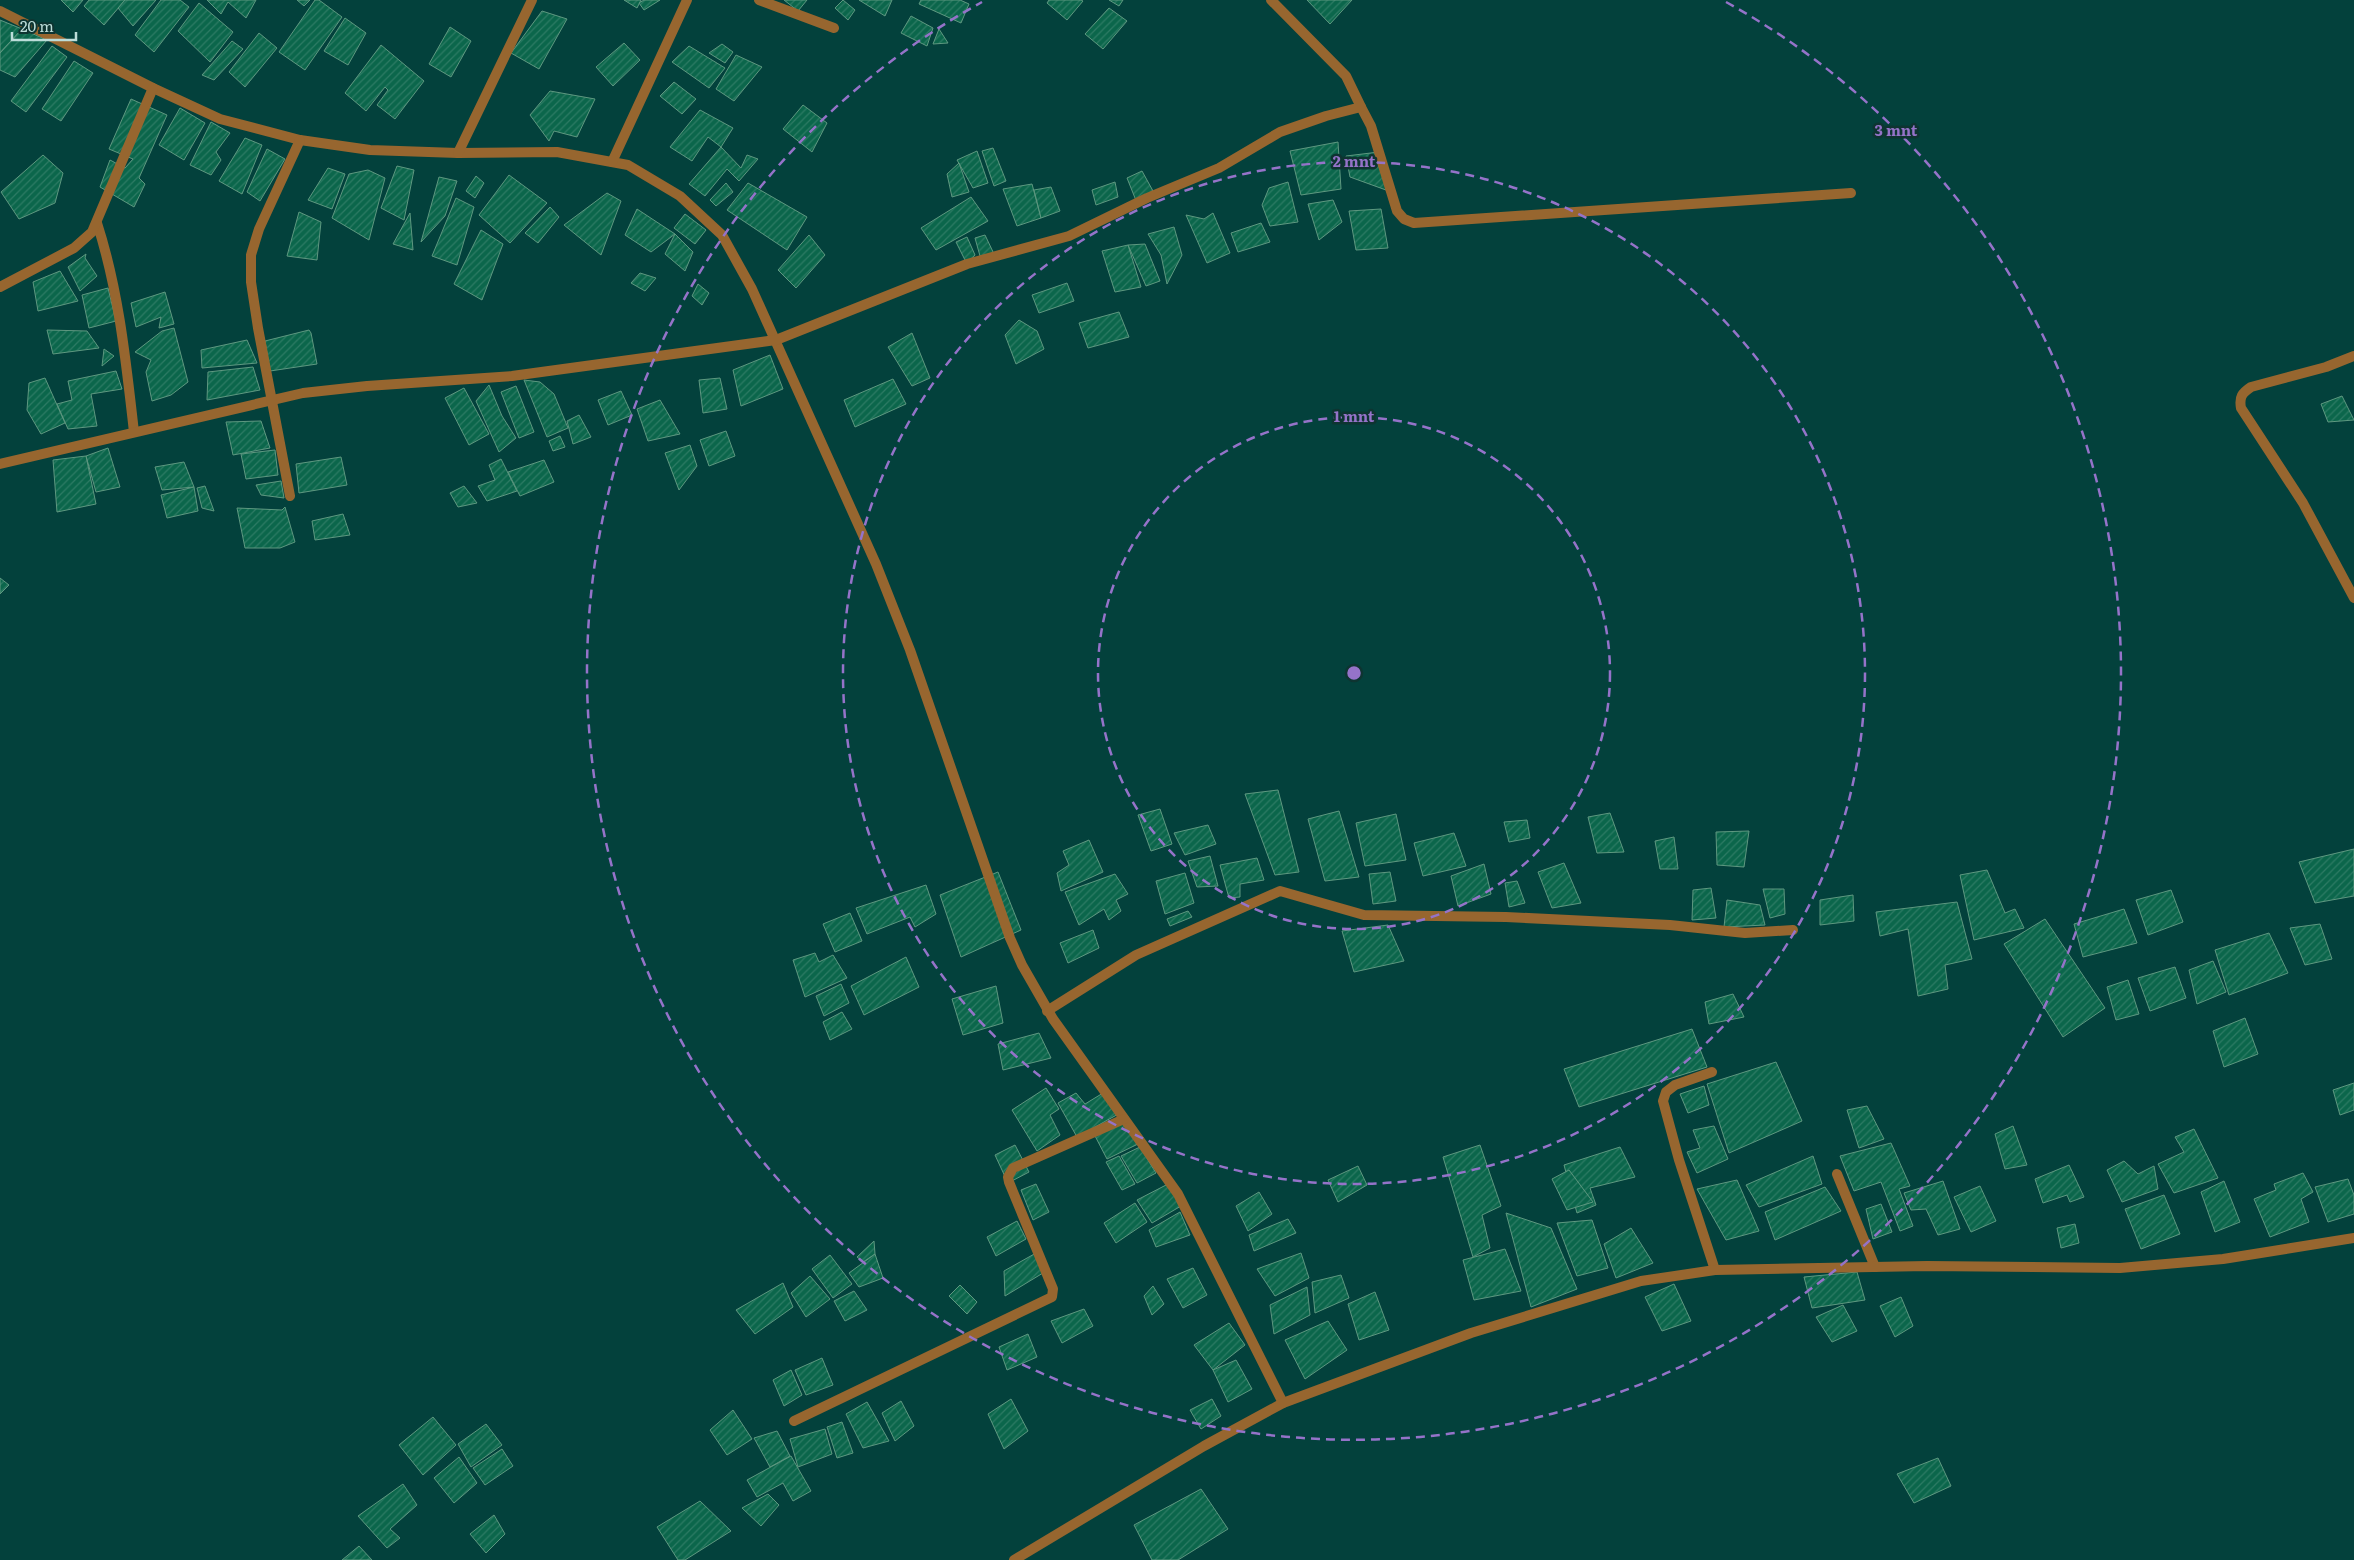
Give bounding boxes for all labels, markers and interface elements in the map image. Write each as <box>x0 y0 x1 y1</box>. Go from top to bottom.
scale bar <box>12 10 76 42</box>
text: 20 m <box>20 14 54 37</box>
text: 3 mnt <box>1875 118 1918 141</box>
text: 2 mnt <box>1333 149 1376 172</box>
text: 1 mnt <box>1334 404 1375 427</box>
centre of rings <box>1345 664 1363 682</box>

